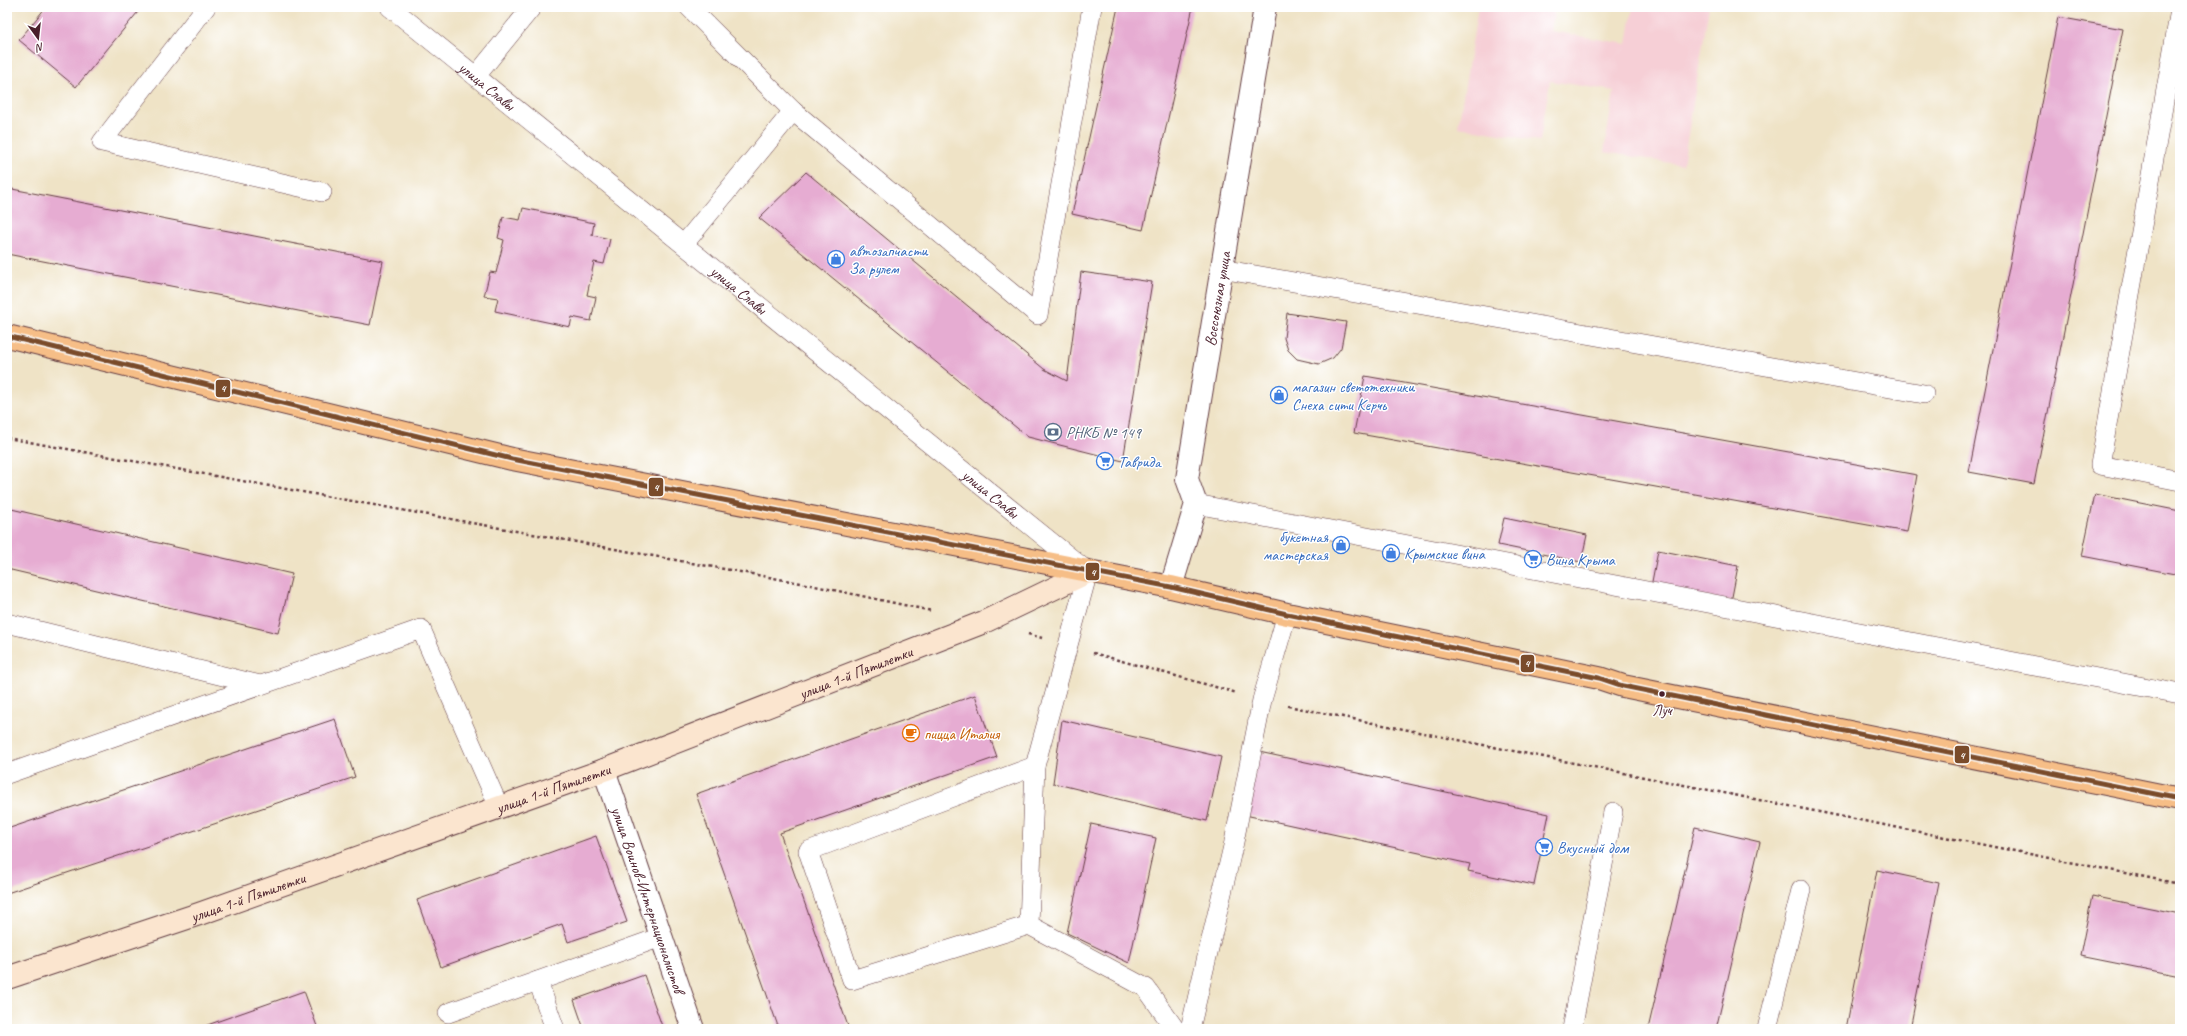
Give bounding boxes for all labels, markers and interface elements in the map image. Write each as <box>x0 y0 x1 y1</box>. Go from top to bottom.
north arrow <box>18 18 58 58</box>
text: N <box>33 40 46 56</box>
street label: улица Славы <box>453 57 520 116</box>
place label: автозапчасти За рулем <box>849 241 929 279</box>
shop icon: автозапчасти За рулем <box>826 249 846 269</box>
street label: Всесоюзная улица <box>1200 249 1236 347</box>
street label: улица Славы <box>705 261 772 320</box>
place label: магазин светотехники Снеха сити Керчь <box>1292 377 1415 415</box>
line badge: 4 <box>215 379 231 398</box>
text: 4 <box>221 381 228 395</box>
shop icon: магазин светотехники Снеха сити Керчь <box>1269 385 1289 405</box>
bank icon: РНКБ № 149 <box>1043 422 1063 442</box>
place label: РНКБ № 149 <box>1066 423 1143 443</box>
supermarket icon: Таврида <box>1095 451 1115 471</box>
place label: Таврида <box>1118 452 1162 472</box>
street label: улица Славы <box>957 465 1024 524</box>
line badge: 4 <box>648 477 664 497</box>
text: 4 <box>654 480 661 494</box>
place label: букетная мастерская <box>1263 527 1329 565</box>
shop icon: букетная мастерская <box>1331 535 1351 555</box>
shop icon: Крымские вина <box>1381 543 1401 563</box>
place label: Крымские вина <box>1404 544 1486 564</box>
supermarket icon: Вина Крыма <box>1523 549 1543 569</box>
place label: Вина Крыма <box>1546 550 1616 570</box>
line badge: 4 <box>1085 562 1100 581</box>
text: 4 <box>1091 565 1098 579</box>
street label: улица 1-й Пятилетки <box>795 642 916 704</box>
line badge: 4 <box>1520 654 1535 673</box>
text: 4 <box>1525 656 1532 670</box>
marker: Луч <box>1657 689 1667 699</box>
place label: Луч <box>1652 701 1674 720</box>
cafe icon: пицца Италия <box>901 723 921 743</box>
place label: пицца Италия <box>924 724 1000 744</box>
line badge: 4 <box>1954 745 1970 764</box>
text: 4 <box>1960 748 1967 762</box>
street label: улица 1-й Пятилетки <box>493 759 614 819</box>
street label: улица Воинов-Интернационалистов <box>606 803 690 1000</box>
supermarket icon: Вкусный дом <box>1534 837 1554 857</box>
place label: Вкусный дом <box>1557 838 1630 858</box>
street label: улица 1-й Пятилетки <box>187 868 309 927</box>

